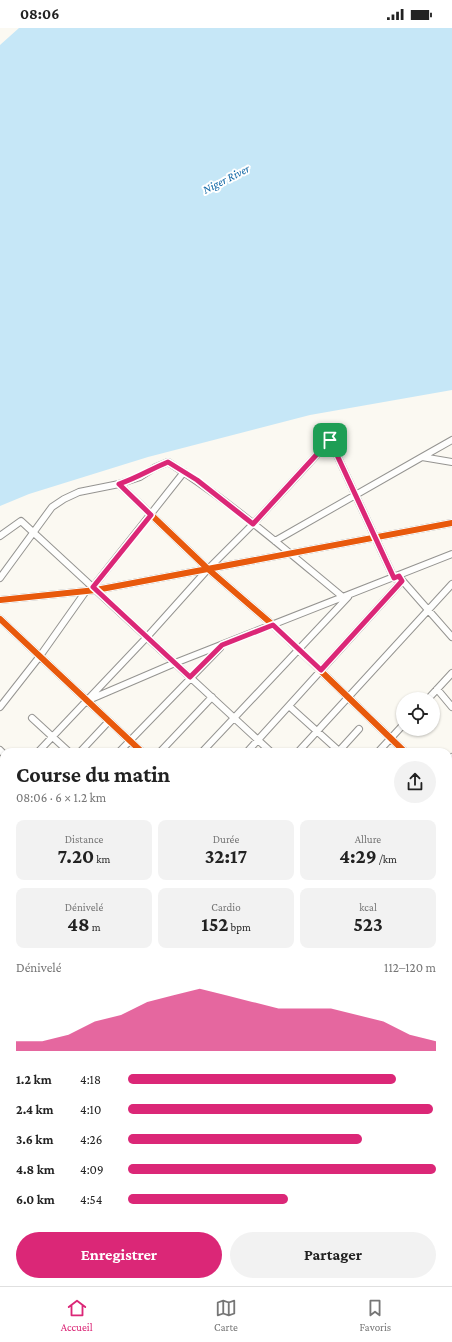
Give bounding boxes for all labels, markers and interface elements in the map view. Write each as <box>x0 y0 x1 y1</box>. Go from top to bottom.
text: 08:06 <box>20 6 59 22</box>
water label: Niger River <box>200 161 253 197</box>
pin <box>313 423 347 457</box>
icon: arrive <box>319 429 341 451</box>
map controls <box>396 692 440 736</box>
button: locate <box>396 692 440 736</box>
button: share <box>394 761 436 803</box>
text: Course du matin <box>16 762 170 787</box>
text: 08:06 · 6 × 1.2 km <box>16 790 106 805</box>
text: Distance <box>65 833 103 845</box>
text: Durée <box>213 833 239 845</box>
text: Allure <box>355 833 381 845</box>
text: 7.20 <box>58 845 94 867</box>
text: 32:17 <box>205 845 247 867</box>
text: 4:29 <box>339 845 377 867</box>
text: km <box>94 853 110 865</box>
text: /km <box>377 853 397 865</box>
text: Dénivelé <box>65 901 103 913</box>
text: Cardio <box>211 901 241 913</box>
text: kcal <box>359 901 377 913</box>
text: 48 <box>67 913 90 935</box>
text: 152 <box>201 913 228 935</box>
text: 523 <box>353 913 383 935</box>
text: m <box>90 921 101 933</box>
text: bpm <box>228 921 251 933</box>
text: Dénivelé <box>16 960 61 975</box>
text: 112–120 m <box>384 960 436 975</box>
text: 1.2 km <box>16 1072 52 1087</box>
text: 4:18 <box>80 1072 101 1087</box>
text: 2.4 km <box>16 1102 54 1117</box>
text: 4:10 <box>80 1102 101 1117</box>
text: 3.6 km <box>16 1132 53 1147</box>
text: 4:26 <box>80 1132 102 1147</box>
text: 4.8 km <box>16 1162 55 1177</box>
text: 4:09 <box>80 1162 104 1177</box>
text: 6.0 km <box>16 1192 55 1207</box>
text: 4:54 <box>80 1192 102 1207</box>
button: Enregistrer <box>16 1232 222 1278</box>
button: Partager <box>230 1232 436 1278</box>
tab: Accueil <box>61 1297 93 1333</box>
tab: Carte <box>214 1297 238 1333</box>
tab: Favoris <box>359 1297 391 1333</box>

